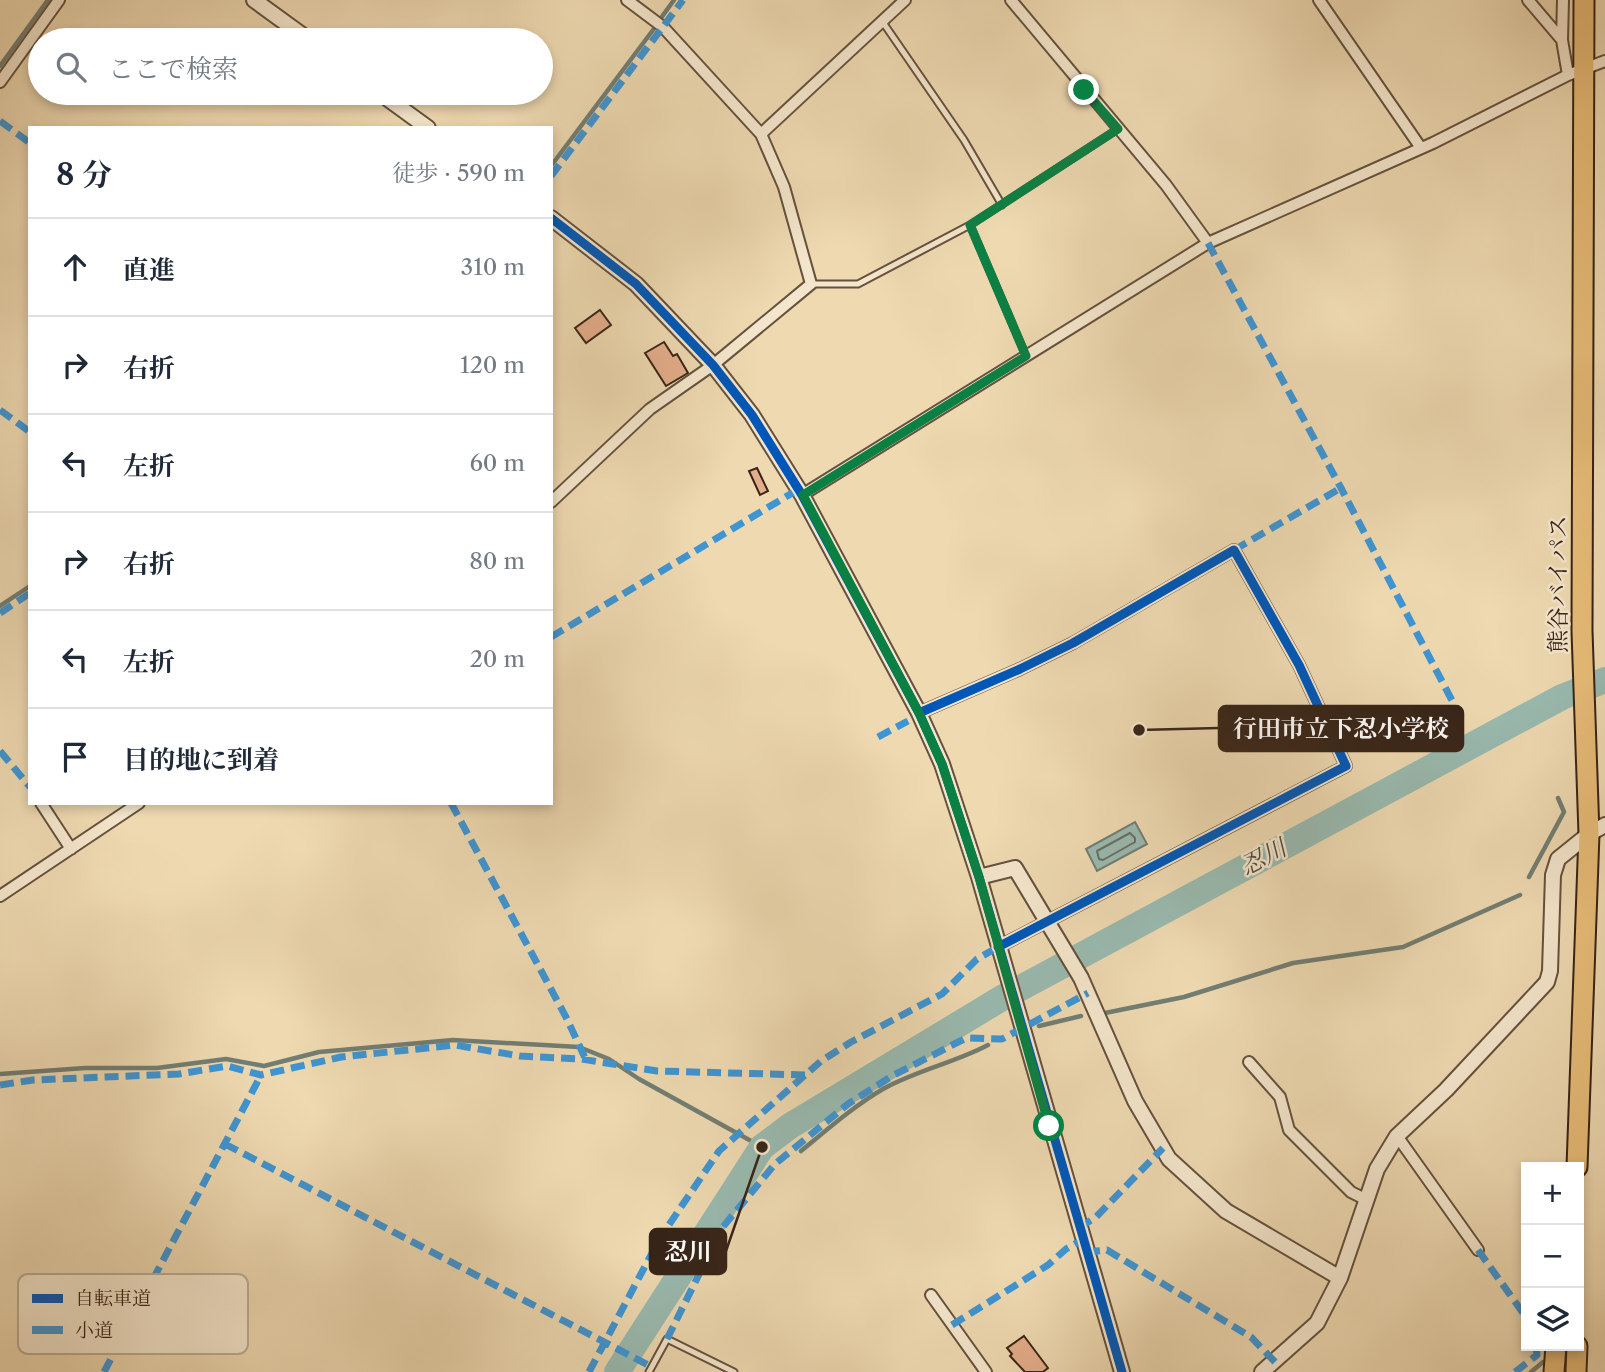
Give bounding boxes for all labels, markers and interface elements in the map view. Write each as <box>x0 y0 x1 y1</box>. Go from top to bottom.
search box <box>28 28 553 105</box>
icon: search <box>52 48 90 86</box>
text: ここで検索 <box>108 53 238 85</box>
route end <box>1068 74 1099 105</box>
text: 8 分 <box>56 156 112 193</box>
text: 徒歩 · 590 m <box>392 159 525 187</box>
icon: ahead <box>56 248 94 286</box>
text: 310 m <box>461 253 525 281</box>
text: 直進 <box>123 254 175 286</box>
icon: right <box>56 346 94 384</box>
text: 120 m <box>460 351 525 379</box>
text: 右折 <box>123 352 175 384</box>
icon: left <box>56 444 94 482</box>
text: 60 m <box>469 449 525 477</box>
text: 左折 <box>123 450 175 482</box>
street label: 熊谷バイパス <box>1544 515 1572 653</box>
icon: right <box>56 542 94 580</box>
text: 80 m <box>469 547 525 575</box>
text: 右折 <box>123 548 175 580</box>
icon: left <box>56 640 94 678</box>
text: 20 m <box>470 645 525 673</box>
text: 左折 <box>123 646 175 678</box>
callout: 行田市立下忍小学校 <box>1219 706 1463 751</box>
text: 行田市立下忍小学校 <box>1233 714 1449 743</box>
icon: arrive <box>56 738 94 776</box>
text: 目的地に到着 <box>123 744 279 776</box>
water label: 忍川 <box>1235 832 1294 881</box>
route start <box>1033 1110 1064 1141</box>
map controls <box>1521 1162 1584 1351</box>
button: + <box>1521 1162 1584 1225</box>
button: − <box>1521 1225 1584 1288</box>
callout: 忍川 <box>650 1229 726 1274</box>
text: 忍川 <box>664 1237 712 1266</box>
legend <box>18 1274 248 1354</box>
text: 自転車道 <box>75 1287 151 1310</box>
button: layers <box>1521 1288 1584 1351</box>
text: 小道 <box>75 1319 113 1342</box>

